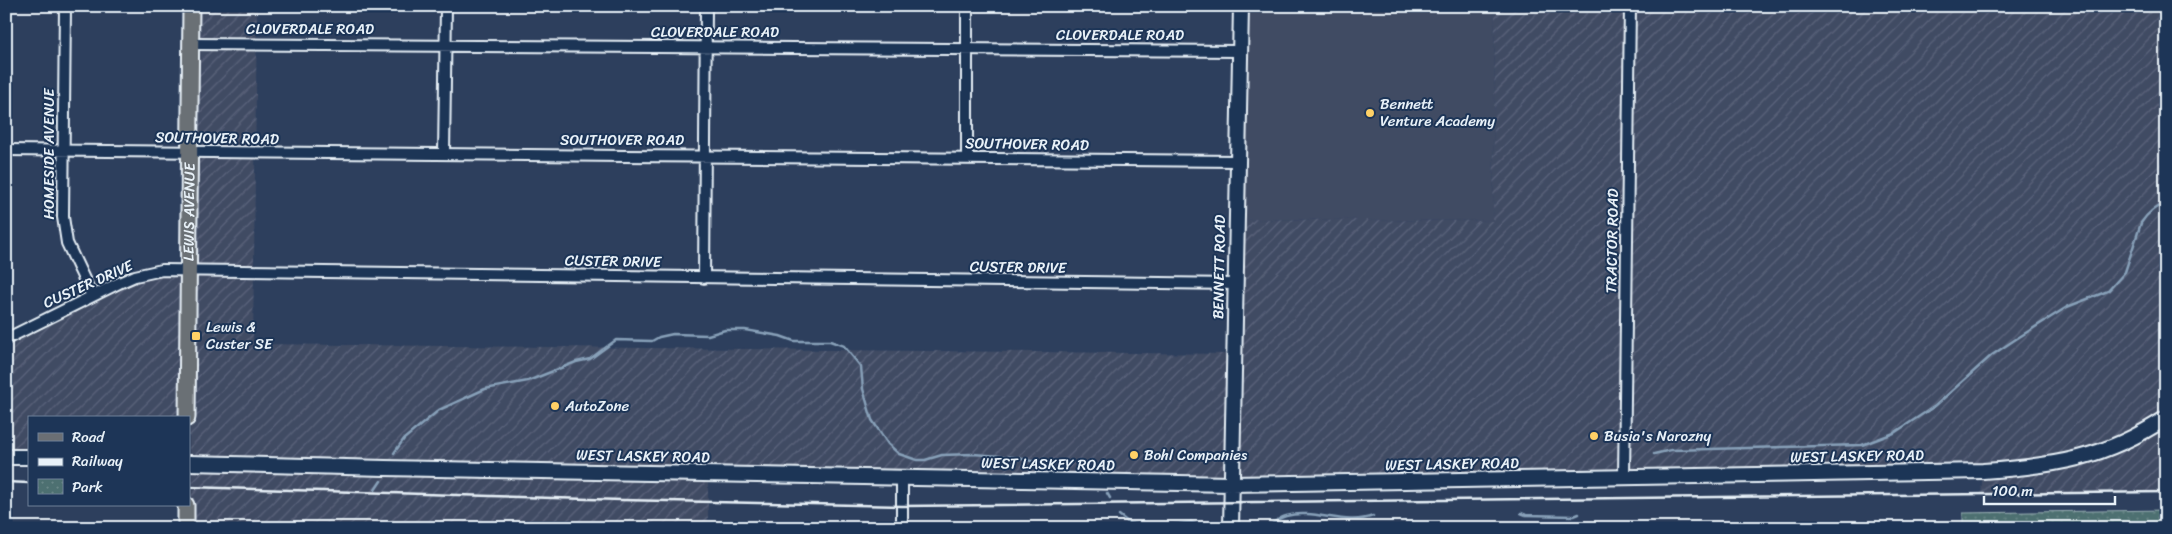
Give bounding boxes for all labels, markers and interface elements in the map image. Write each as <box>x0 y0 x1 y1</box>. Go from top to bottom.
street label: CLOVERDALE ROAD <box>246 16 374 42</box>
street label: CLOVERDALE ROAD <box>651 19 779 45</box>
street label: CLOVERDALE ROAD <box>1056 22 1184 48</box>
street label: HOMESIDE AVENUE <box>36 87 62 220</box>
place label: Bennett Venture Academy <box>1380 91 1495 134</box>
marker: Bennett Venture Academy <box>1364 107 1376 119</box>
street label: SOUTHOVER ROAD <box>155 124 279 152</box>
street label: SOUTHOVER ROAD <box>560 127 684 153</box>
street label: SOUTHOVER ROAD <box>965 130 1089 158</box>
street label: LEWIS AVENUE <box>176 161 202 261</box>
street label: TRACTOR ROAD <box>1598 188 1626 294</box>
street label: BENNETT ROAD <box>1205 215 1233 319</box>
street label: CUSTER DRIVE <box>565 247 663 275</box>
street label: CUSTER DRIVE <box>39 252 139 315</box>
street label: CUSTER DRIVE <box>970 253 1068 281</box>
place label: Lewis & Custer SE <box>206 314 274 357</box>
marker: Lewis & Custer SE <box>190 330 202 342</box>
place label: AutoZone <box>564 393 629 419</box>
marker: AutoZone <box>549 400 561 412</box>
legend <box>28 416 190 506</box>
place label: Busia's Narozny <box>1604 423 1711 449</box>
text: Road <box>72 424 105 450</box>
marker: Busia's Narozny <box>1588 430 1600 442</box>
street label: WEST LASKEY ROAD <box>576 442 710 470</box>
place label: Bohl Companies <box>1144 442 1248 468</box>
street label: WEST LASKEY ROAD <box>1790 442 1924 470</box>
text: Railway <box>72 448 123 474</box>
marker: Bohl Companies <box>1128 449 1140 461</box>
street label: WEST LASKEY ROAD <box>981 450 1115 478</box>
street label: WEST LASKEY ROAD <box>1385 450 1519 478</box>
text: Park <box>72 474 103 500</box>
scale bar <box>1984 474 2116 506</box>
text: 100 m <box>1992 478 2033 504</box>

